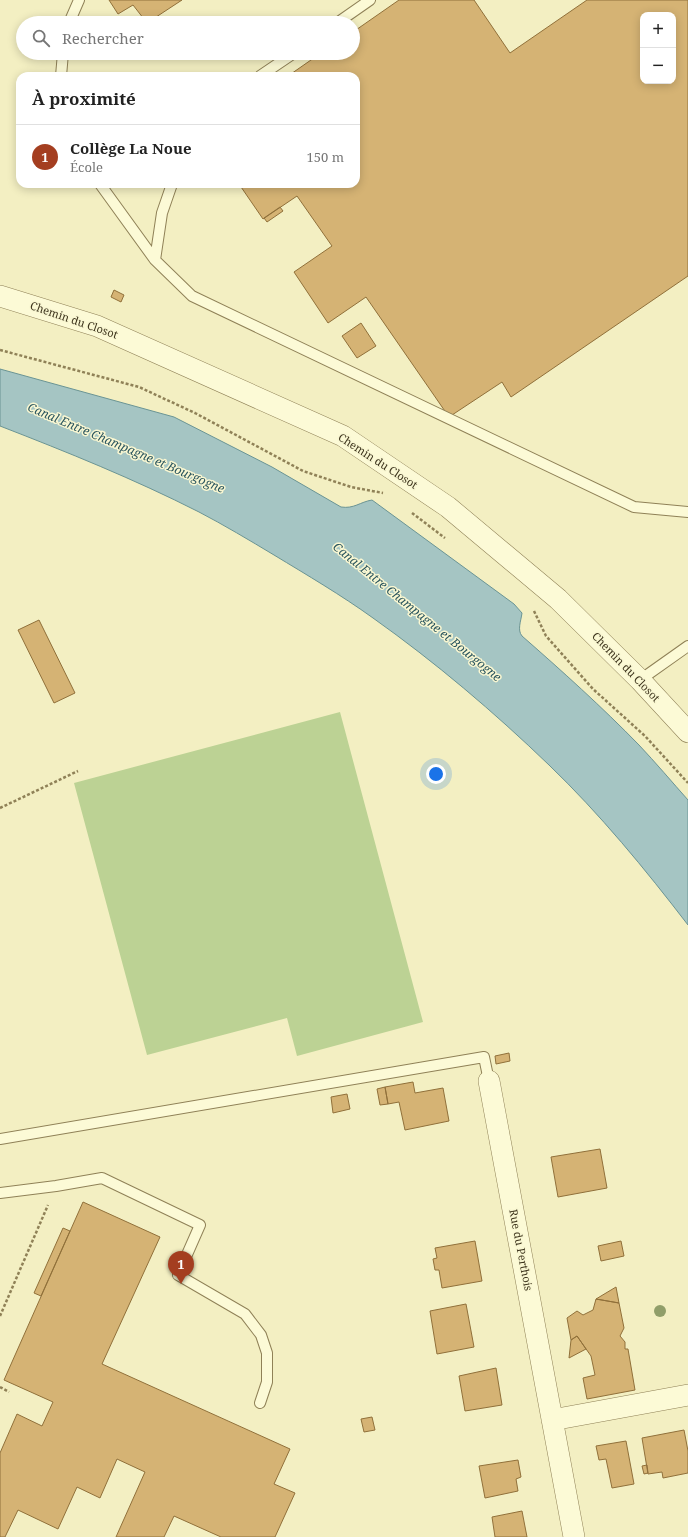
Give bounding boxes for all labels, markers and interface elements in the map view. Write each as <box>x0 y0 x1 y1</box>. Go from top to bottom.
map controls <box>640 12 676 84</box>
button: + <box>640 12 676 48</box>
search box <box>16 16 360 60</box>
icon: search <box>30 27 52 49</box>
text: Rechercher <box>62 28 144 48</box>
button: − <box>640 48 676 84</box>
text: À proximité <box>32 87 136 110</box>
text: Collège La Noue <box>70 138 192 158</box>
text: 1 <box>41 148 49 166</box>
text: 150 m <box>307 148 344 166</box>
text: École <box>70 158 103 176</box>
street label: Chemin du Closot <box>28 297 120 342</box>
water label: Canal Entre Champagne et Bourgogne <box>25 398 227 497</box>
street label: Chemin du Closot <box>336 429 421 492</box>
water label: Canal Entre Champagne et Bourgogne <box>330 538 505 685</box>
street label: Chemin du Closot <box>589 628 664 705</box>
your location <box>426 764 446 784</box>
street label: Rue du Perthois <box>506 1208 537 1292</box>
pin: 1 <box>168 1251 194 1284</box>

